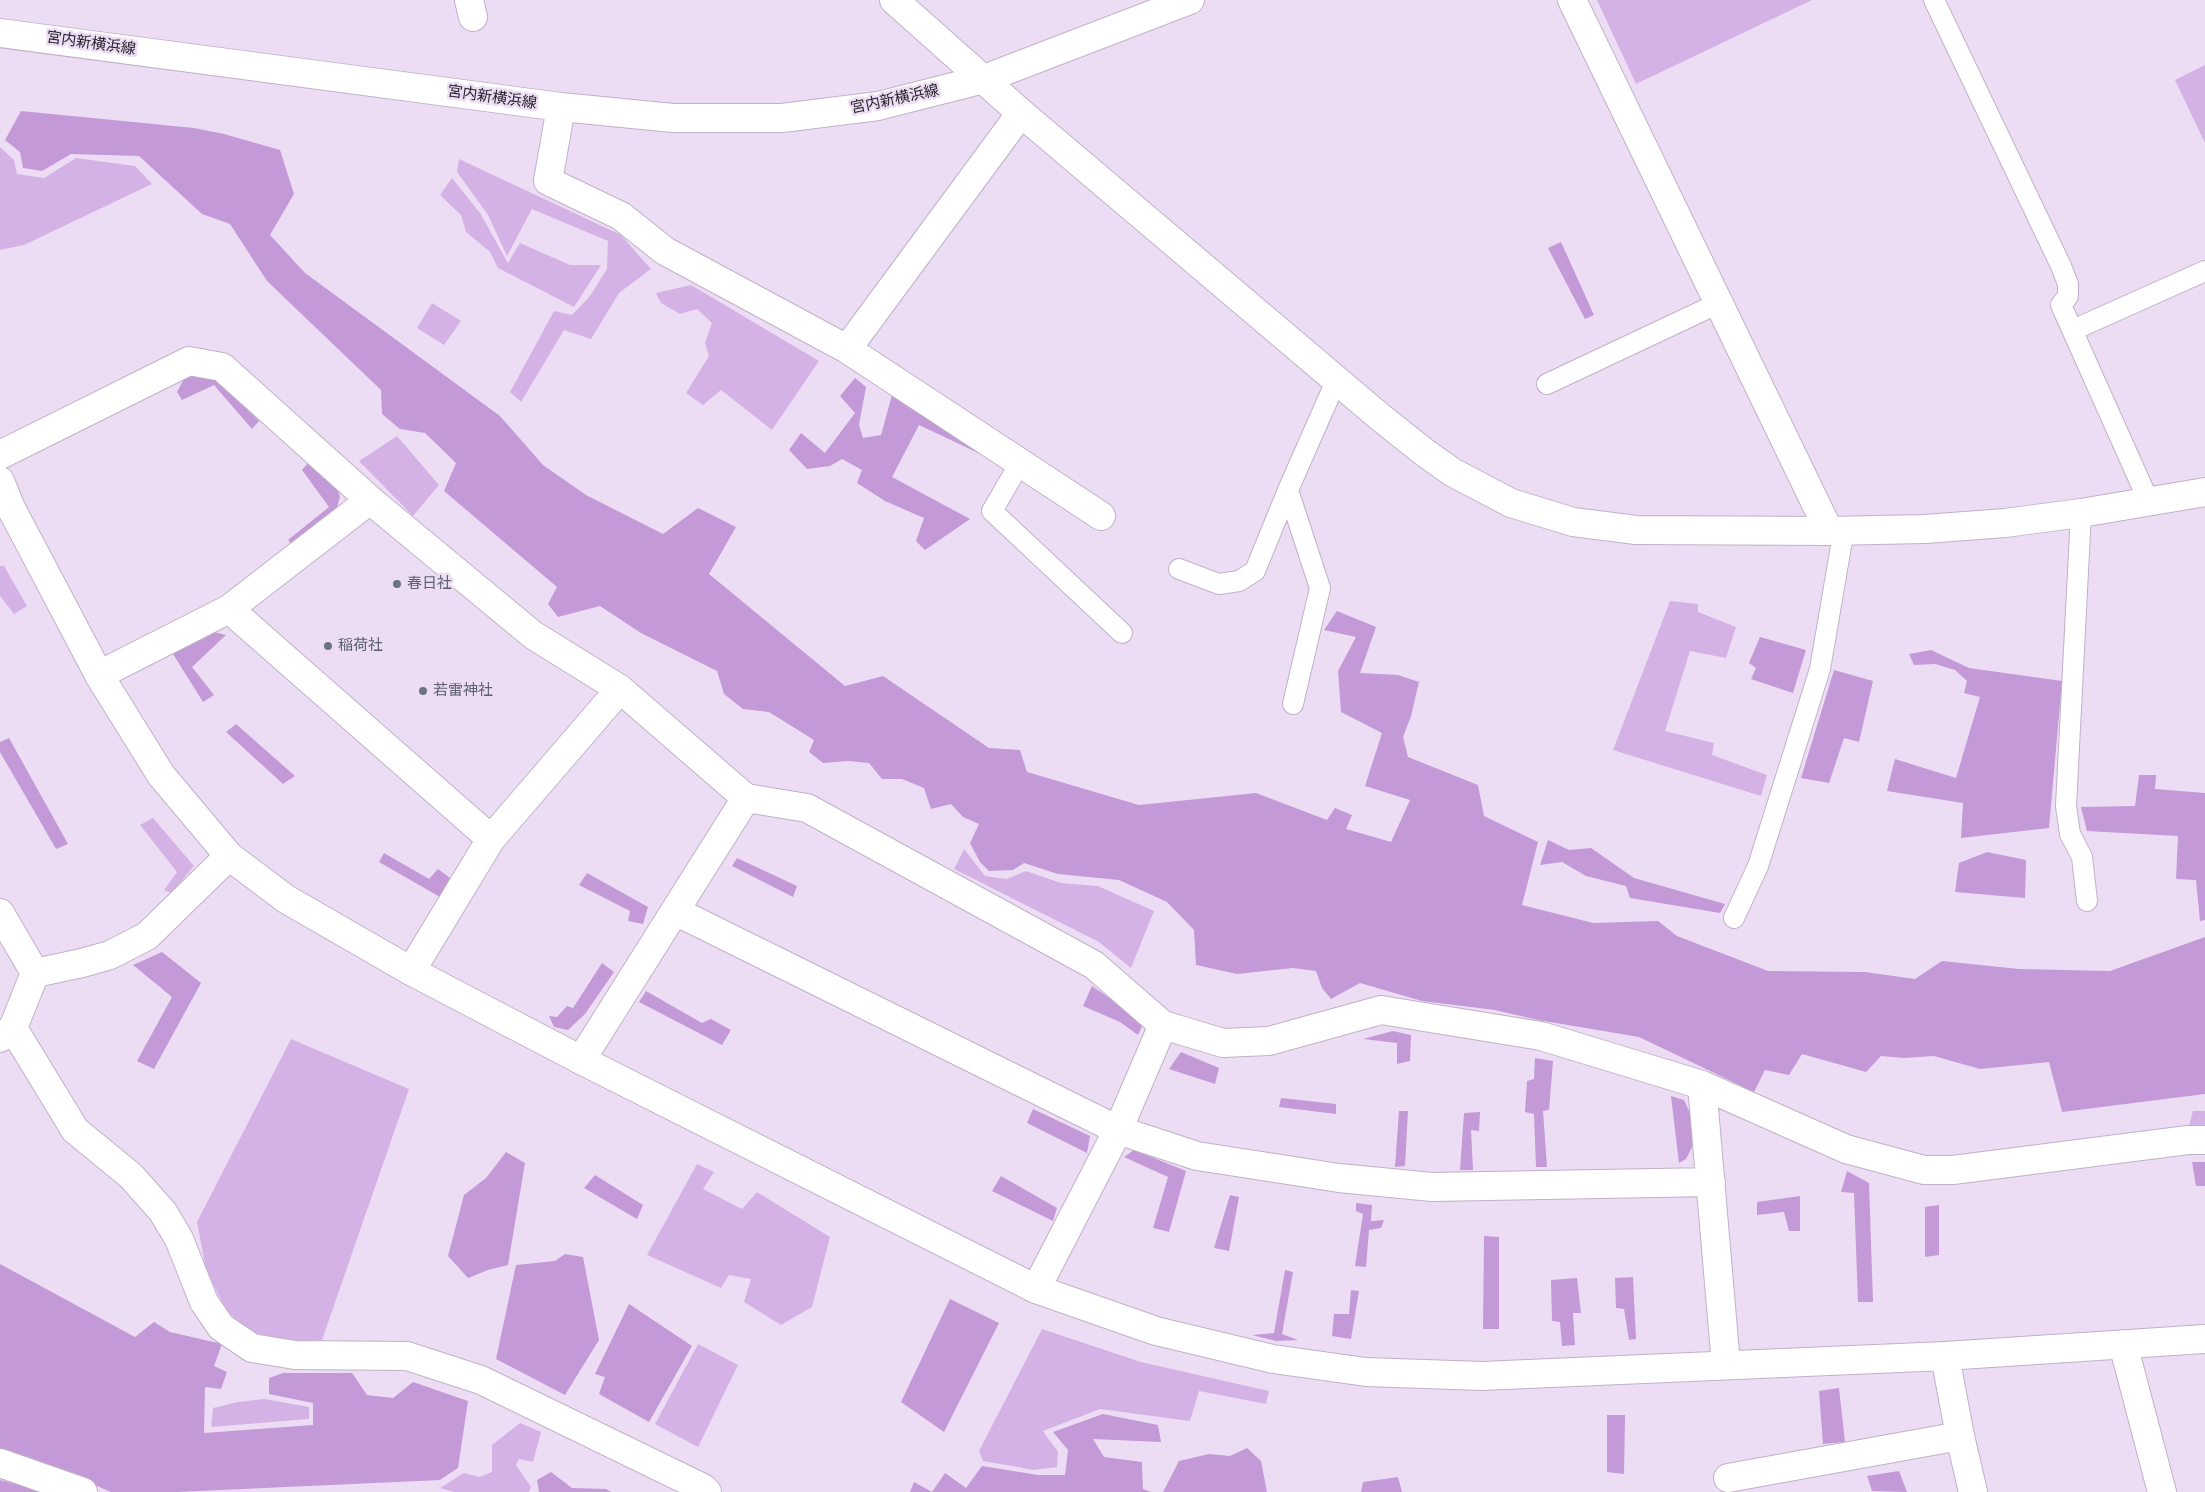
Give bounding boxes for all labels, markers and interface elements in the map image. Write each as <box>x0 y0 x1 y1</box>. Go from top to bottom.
street label: 宮内新横浜線 <box>45 29 137 59</box>
street label: 宮内新横浜線 <box>849 82 941 118</box>
street label: 宮内新横浜線 <box>446 83 538 113</box>
place label: 春日社 <box>407 575 452 593</box>
marker: 春日社 <box>391 578 403 590</box>
place label: 稲荷社 <box>338 637 383 655</box>
marker: 稲荷社 <box>322 640 334 652</box>
place label: 若雷神社 <box>433 682 493 700</box>
marker: 若雷神社 <box>417 685 429 697</box>

